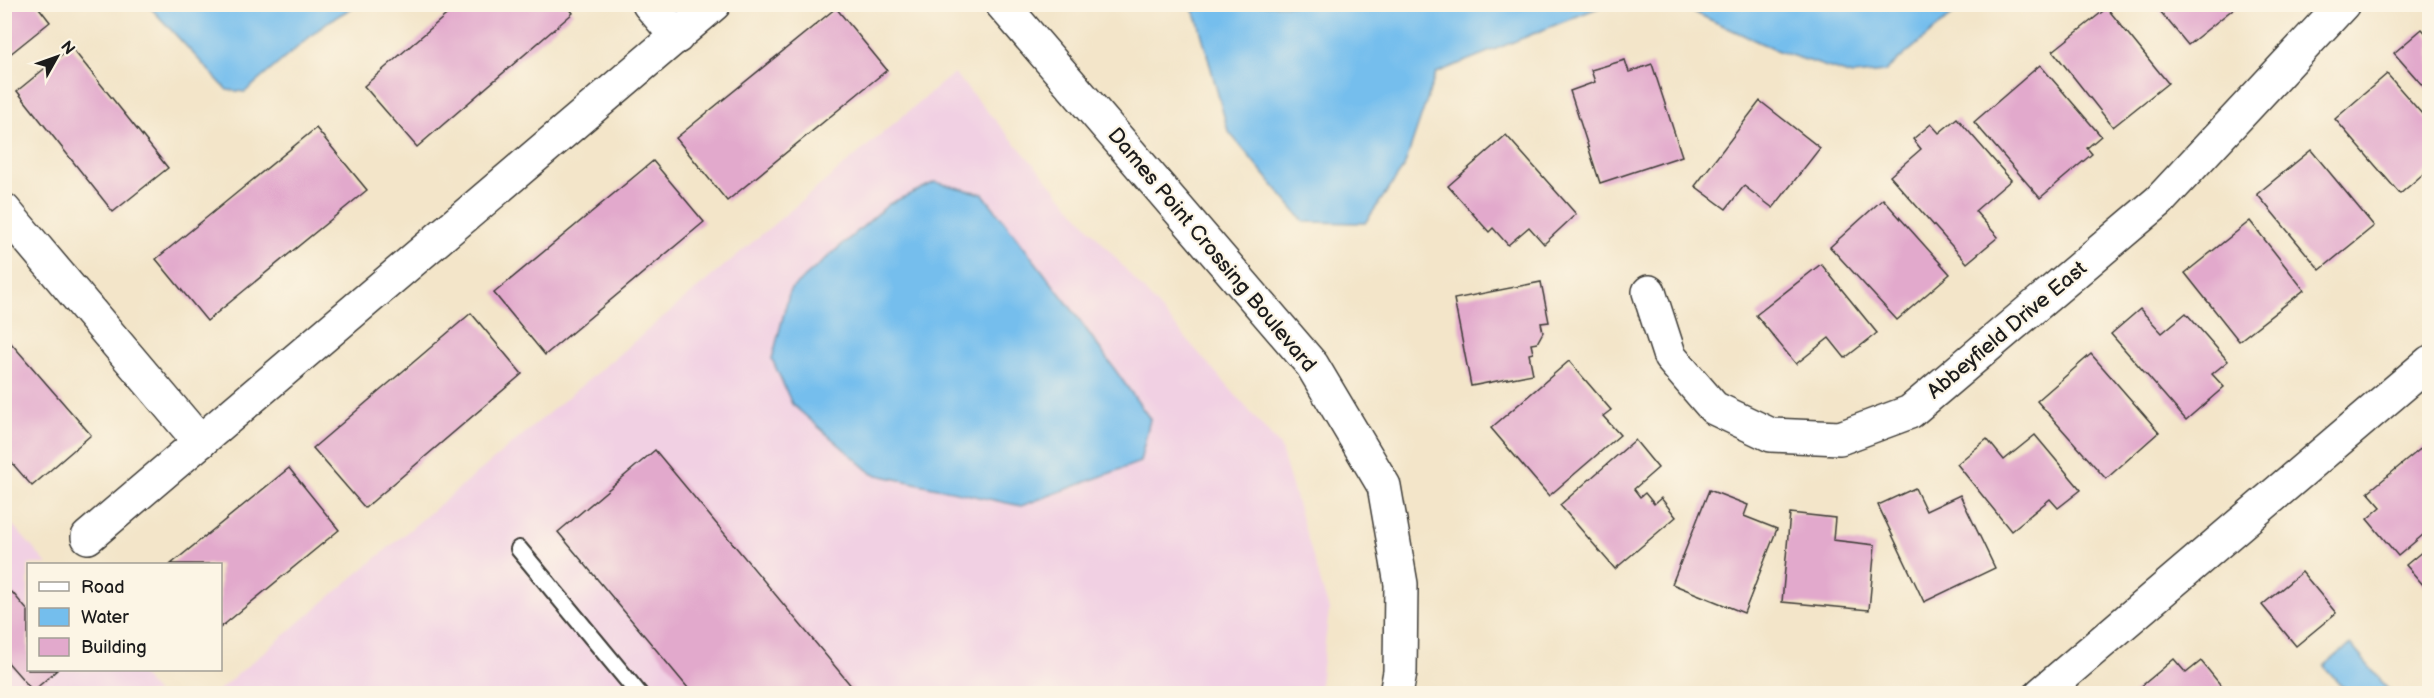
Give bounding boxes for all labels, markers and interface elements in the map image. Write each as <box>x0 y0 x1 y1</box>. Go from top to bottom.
north arrow <box>27 27 87 87</box>
text: N <box>56 38 78 59</box>
street label: Dames Point Crossing Boulevard <box>1102 123 1322 377</box>
street label: Abbeyfield Drive East <box>1922 256 2092 404</box>
legend <box>27 563 222 671</box>
text: Road <box>81 577 125 598</box>
text: Water <box>81 607 129 628</box>
text: Building <box>81 637 147 658</box>

